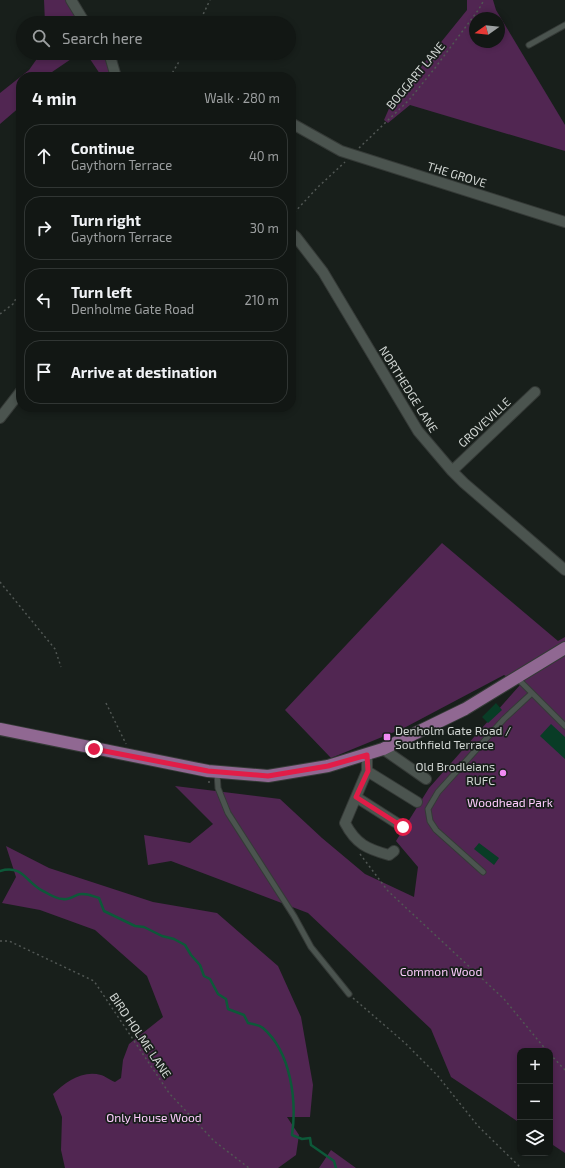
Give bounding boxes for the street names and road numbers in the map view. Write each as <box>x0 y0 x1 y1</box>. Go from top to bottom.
street label: BOGGART LANE <box>383 38 447 111</box>
street label: THE GROVE <box>426 158 489 190</box>
street label: NORTHEDGE LANE <box>377 343 441 435</box>
street label: GROVEVILLE <box>455 394 513 450</box>
street label: BIRD HOLME LANE <box>107 990 175 1080</box>

